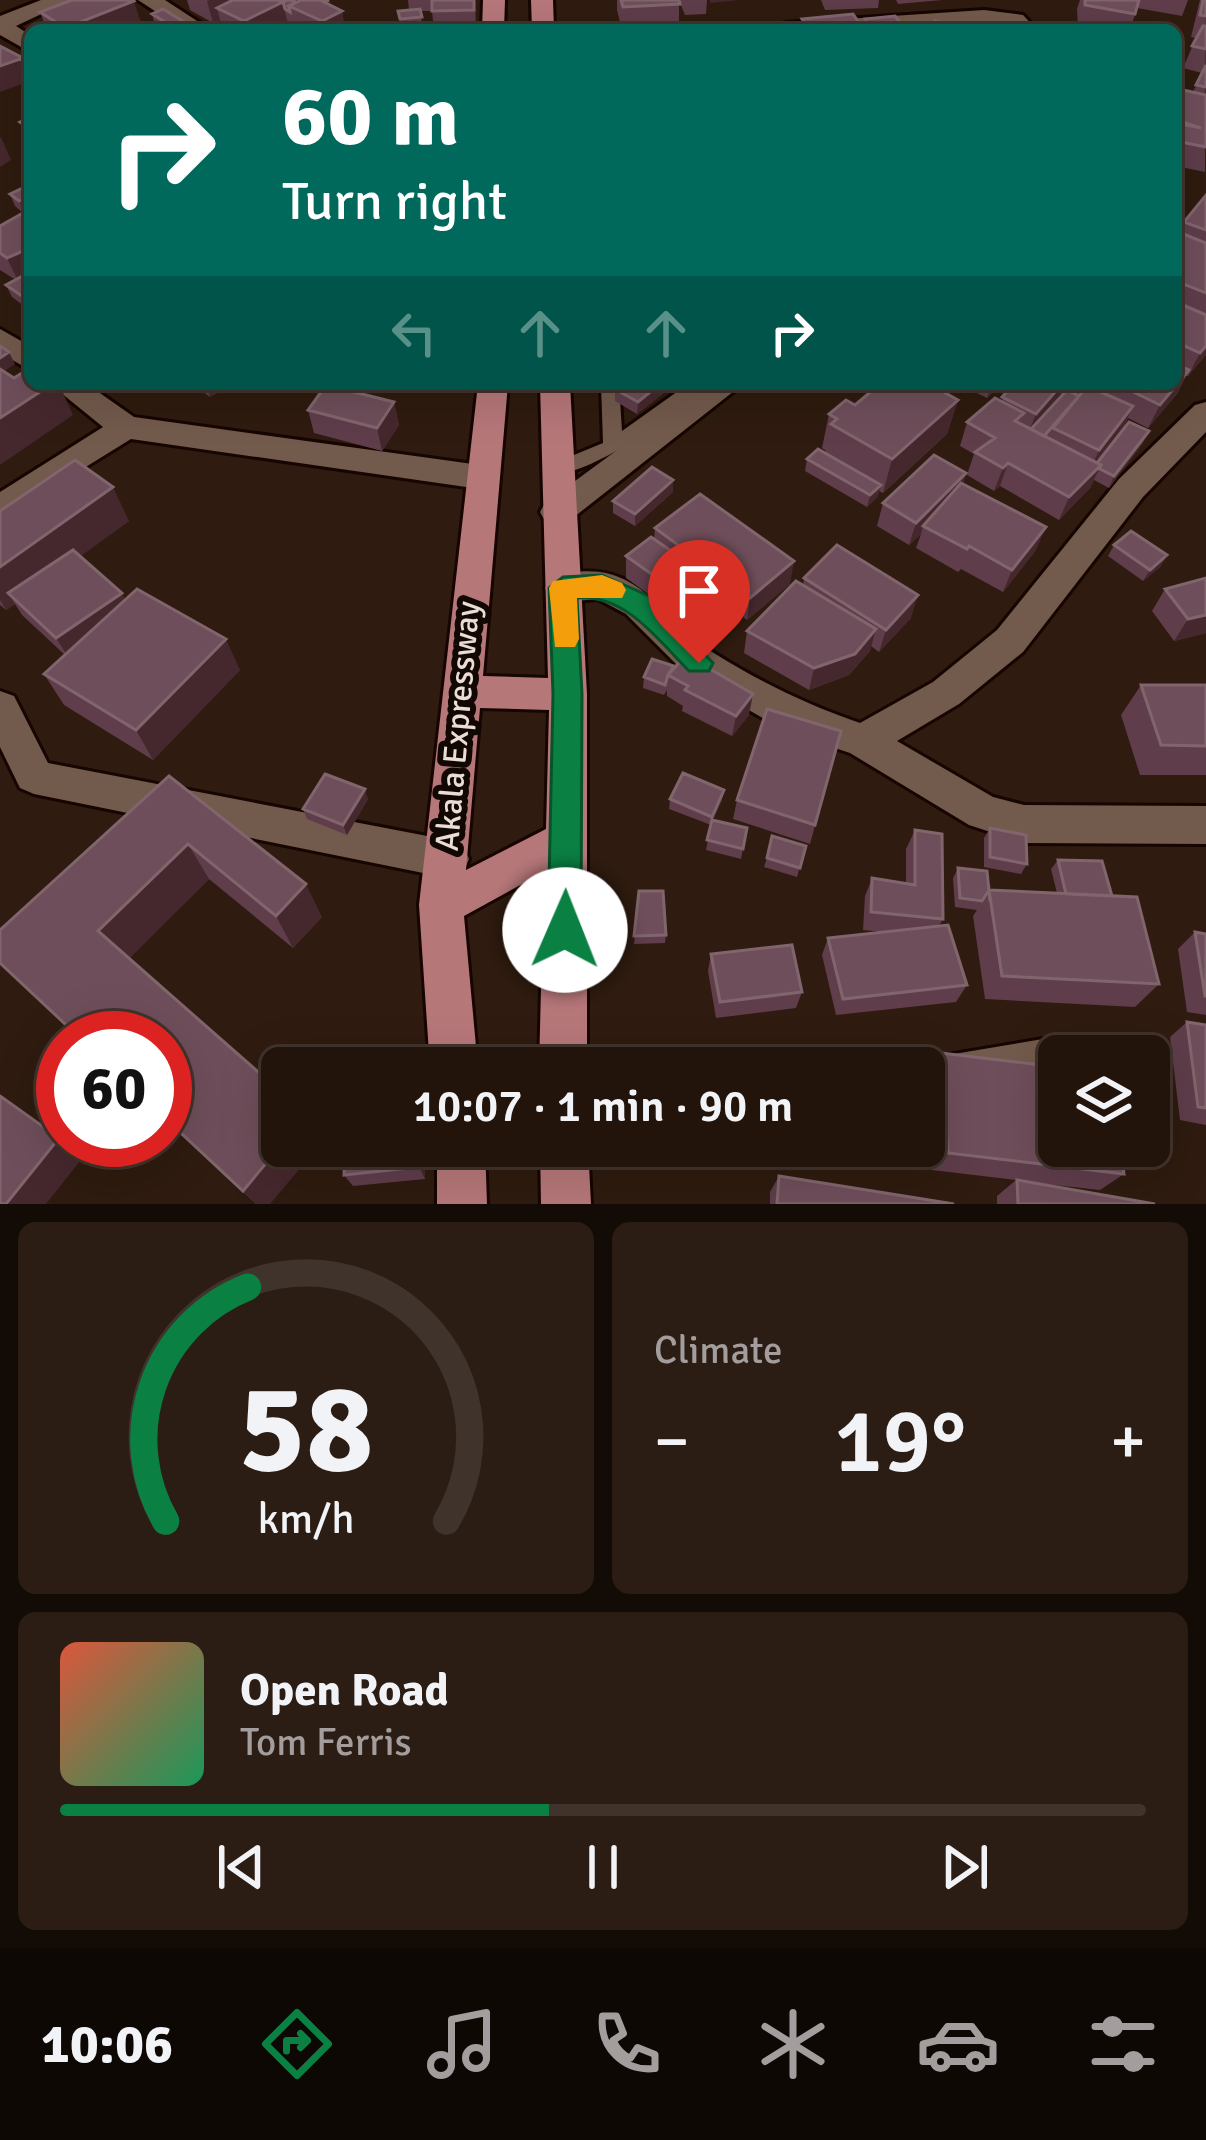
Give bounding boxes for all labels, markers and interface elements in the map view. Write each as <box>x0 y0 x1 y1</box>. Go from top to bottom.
text: 60 m <box>282 65 459 169</box>
icon: right <box>84 72 240 228</box>
text: Turn right <box>282 168 507 235</box>
icon: left <box>381 300 447 366</box>
icon: ahead <box>507 300 573 366</box>
icon: ahead <box>633 300 699 366</box>
icon: right <box>759 300 825 366</box>
pin <box>648 540 750 663</box>
icon: arrive <box>666 558 732 624</box>
street label: Akala Expressway <box>427 599 489 853</box>
position arrow <box>502 867 628 993</box>
speed limit sign: 60 <box>36 1011 192 1167</box>
map controls <box>1038 1035 1170 1167</box>
button: layers <box>1038 1035 1170 1167</box>
text: 10:07 · 1 min · 90 m <box>413 1079 793 1134</box>
text: Climate <box>654 1326 783 1374</box>
text: 58 <box>239 1353 373 1506</box>
text: 19° <box>834 1386 966 1497</box>
text: − <box>654 1401 690 1482</box>
text: + <box>1110 1401 1146 1482</box>
text: km/h <box>257 1493 355 1546</box>
text: Open Road <box>240 1663 449 1718</box>
text: Tom Ferris <box>240 1718 412 1766</box>
icon: previous <box>208 1834 274 1900</box>
icon: pause <box>570 1834 636 1900</box>
icon: next <box>932 1834 998 1900</box>
icon: directions <box>255 2002 339 2086</box>
icon: music <box>420 2002 504 2086</box>
icon: phone <box>585 2002 669 2086</box>
icon: climate <box>751 2002 835 2086</box>
icon: car <box>916 2002 1000 2086</box>
icon: filters <box>1081 2002 1165 2086</box>
text: 10:06 <box>41 2011 173 2078</box>

